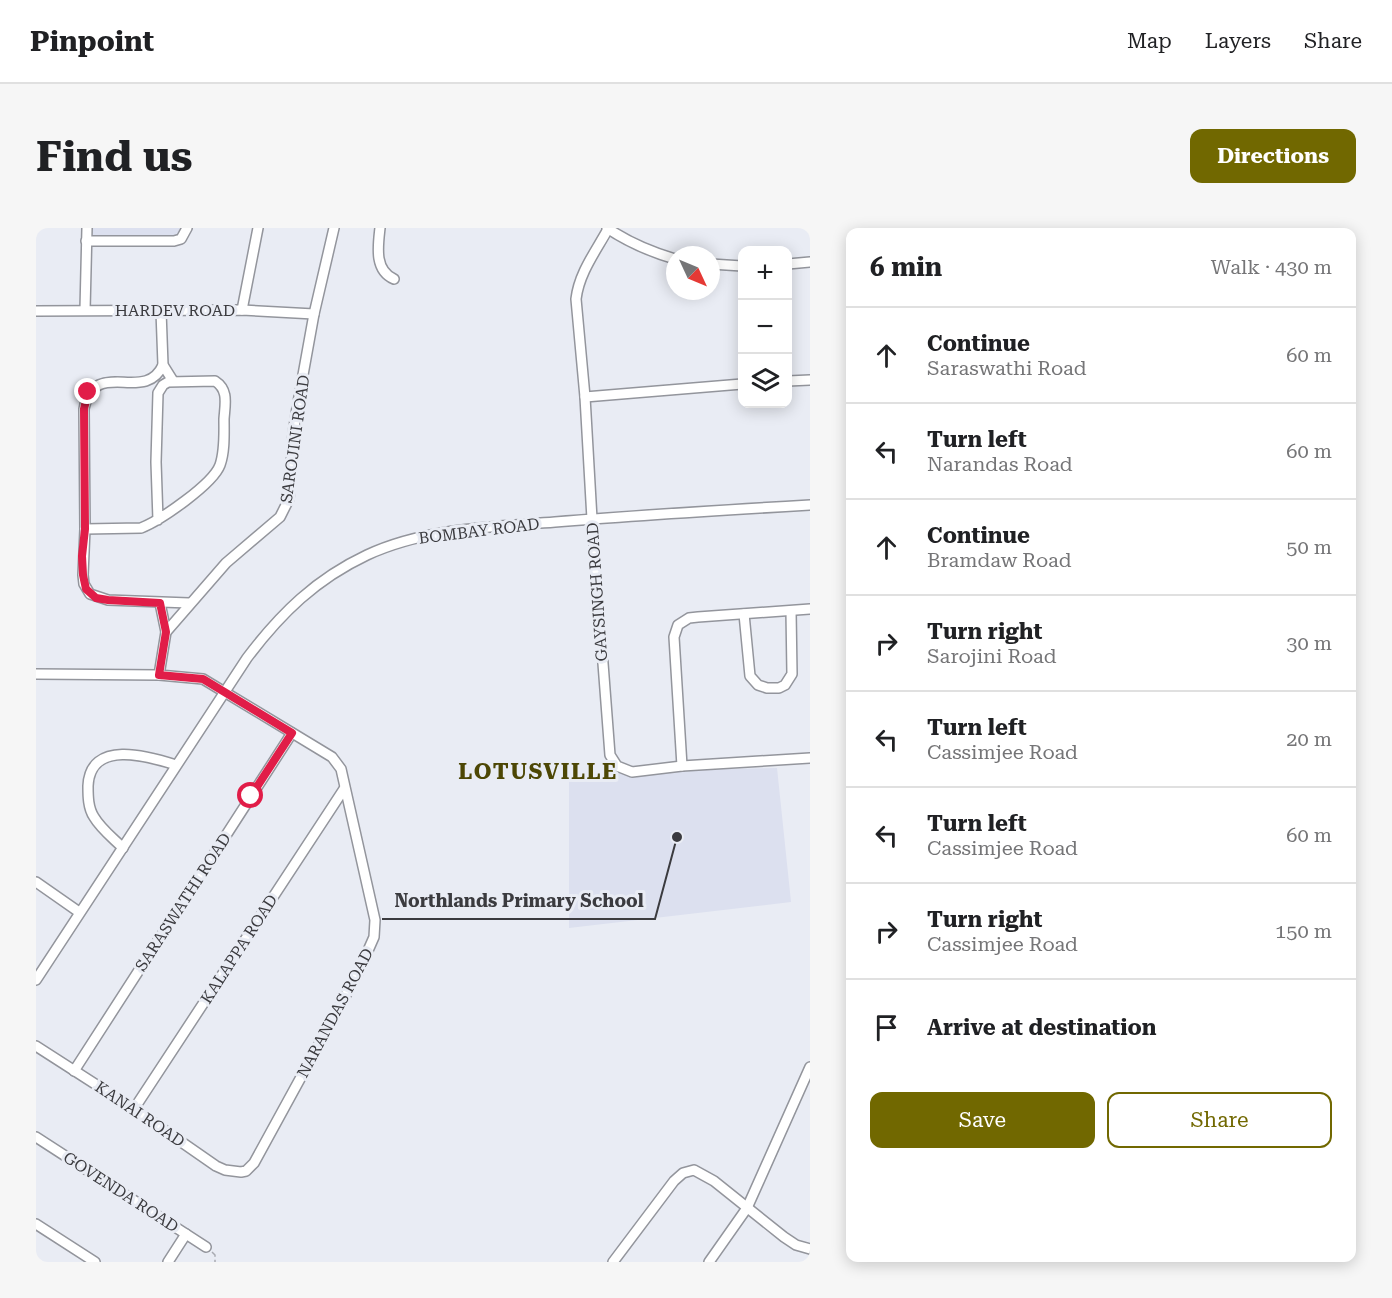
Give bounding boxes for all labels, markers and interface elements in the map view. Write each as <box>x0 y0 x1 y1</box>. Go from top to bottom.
text: Pinpoint <box>30 25 154 58</box>
text: Map <box>1127 29 1172 53</box>
text: Layers <box>1205 29 1271 53</box>
text: Share <box>1304 29 1362 53</box>
button: Directions <box>1190 129 1356 183</box>
text: Find us <box>36 132 193 181</box>
north arrow <box>666 246 720 300</box>
map controls <box>738 246 792 408</box>
button: + <box>738 246 792 300</box>
text: 6 min <box>870 252 942 282</box>
text: Walk · 430 m <box>1211 255 1332 279</box>
button: − <box>738 300 792 354</box>
street label: HARDEV ROAD <box>115 301 235 320</box>
text: Continue <box>927 331 1030 356</box>
icon: ahead <box>870 339 903 372</box>
text: 60 m <box>1286 343 1332 367</box>
button: layers <box>738 354 792 408</box>
text: Saraswathi Road <box>927 356 1087 380</box>
street label: SAROJINI ROAD <box>277 374 313 504</box>
route end <box>74 378 100 404</box>
text: Turn left <box>927 427 1027 452</box>
icon: left <box>870 435 903 468</box>
text: 60 m <box>1286 439 1332 463</box>
text: Narandas Road <box>927 452 1073 476</box>
street label: BOMBAY ROAD <box>418 514 540 548</box>
street label: GAYSINGH ROAD <box>583 522 611 662</box>
text: Continue <box>927 523 1030 548</box>
icon: ahead <box>870 531 903 564</box>
text: 50 m <box>1286 535 1332 559</box>
text: Bramdaw Road <box>927 548 1071 572</box>
text: Turn right <box>927 619 1042 644</box>
icon: right <box>870 627 903 660</box>
text: 30 m <box>1286 631 1332 655</box>
text: Sarojini Road <box>927 644 1057 668</box>
text: Turn left <box>927 715 1027 740</box>
icon: left <box>870 723 903 756</box>
text: 20 m <box>1286 727 1332 751</box>
text: Cassimjee Road <box>927 740 1078 764</box>
district label: LOTUSVILLE <box>458 759 618 784</box>
route start <box>237 782 263 808</box>
text: Turn left <box>927 811 1027 836</box>
icon: left <box>870 819 903 852</box>
text: 60 m <box>1286 823 1332 847</box>
street label: SARASWATHI ROAD <box>131 829 235 975</box>
text: Cassimjee Road <box>927 836 1078 860</box>
callout: Northlands Primary School <box>382 883 655 919</box>
text: Northlands Primary School <box>394 890 644 911</box>
street label: KALAPPA ROAD <box>197 891 281 1007</box>
text: Turn right <box>927 907 1042 932</box>
icon: right <box>870 915 903 948</box>
text: 150 m <box>1275 919 1332 943</box>
text: Cassimjee Road <box>927 932 1078 956</box>
street label: NARANDAS ROAD <box>293 945 377 1081</box>
icon: arrive <box>870 1011 903 1044</box>
text: Arrive at destination <box>927 1015 1156 1040</box>
street label: KANAI ROAD <box>92 1077 188 1151</box>
button: Save <box>870 1092 1095 1148</box>
button: Share <box>1107 1092 1332 1148</box>
street label: GOVENDA ROAD <box>60 1148 182 1236</box>

